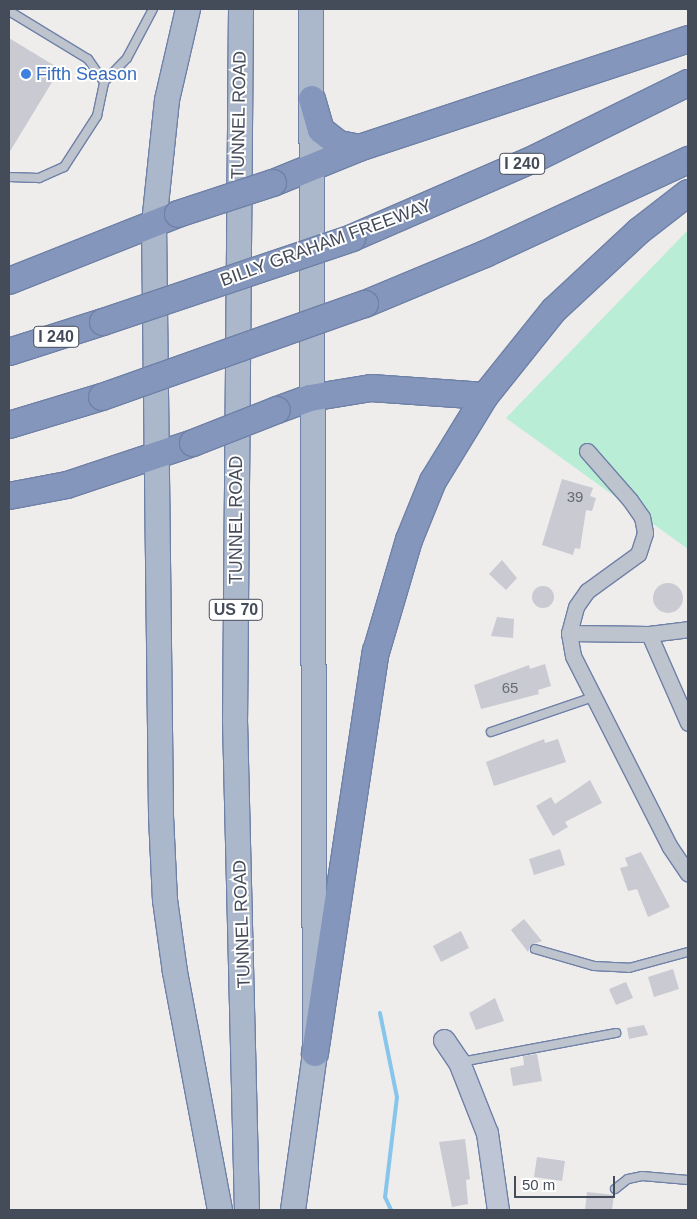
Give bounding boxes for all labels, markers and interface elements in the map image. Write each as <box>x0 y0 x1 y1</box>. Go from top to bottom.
street label: TUNNEL ROAD <box>227 50 251 180</box>
place label: Fifth Season <box>36 63 137 85</box>
marker: Fifth Season <box>20 68 32 80</box>
road number: I 240 <box>498 150 546 178</box>
street label: BILLY GRAHAM FREEWAY <box>217 195 435 291</box>
road number: I 240 <box>32 324 80 351</box>
street label: TUNNEL ROAD <box>225 455 247 585</box>
house number: 39 <box>567 488 583 506</box>
road number: US 70 <box>208 596 264 624</box>
house number: 65 <box>502 679 518 697</box>
street label: TUNNEL ROAD <box>229 859 255 989</box>
scale bar <box>517 1166 618 1198</box>
text: 50 m <box>522 1176 555 1193</box>

